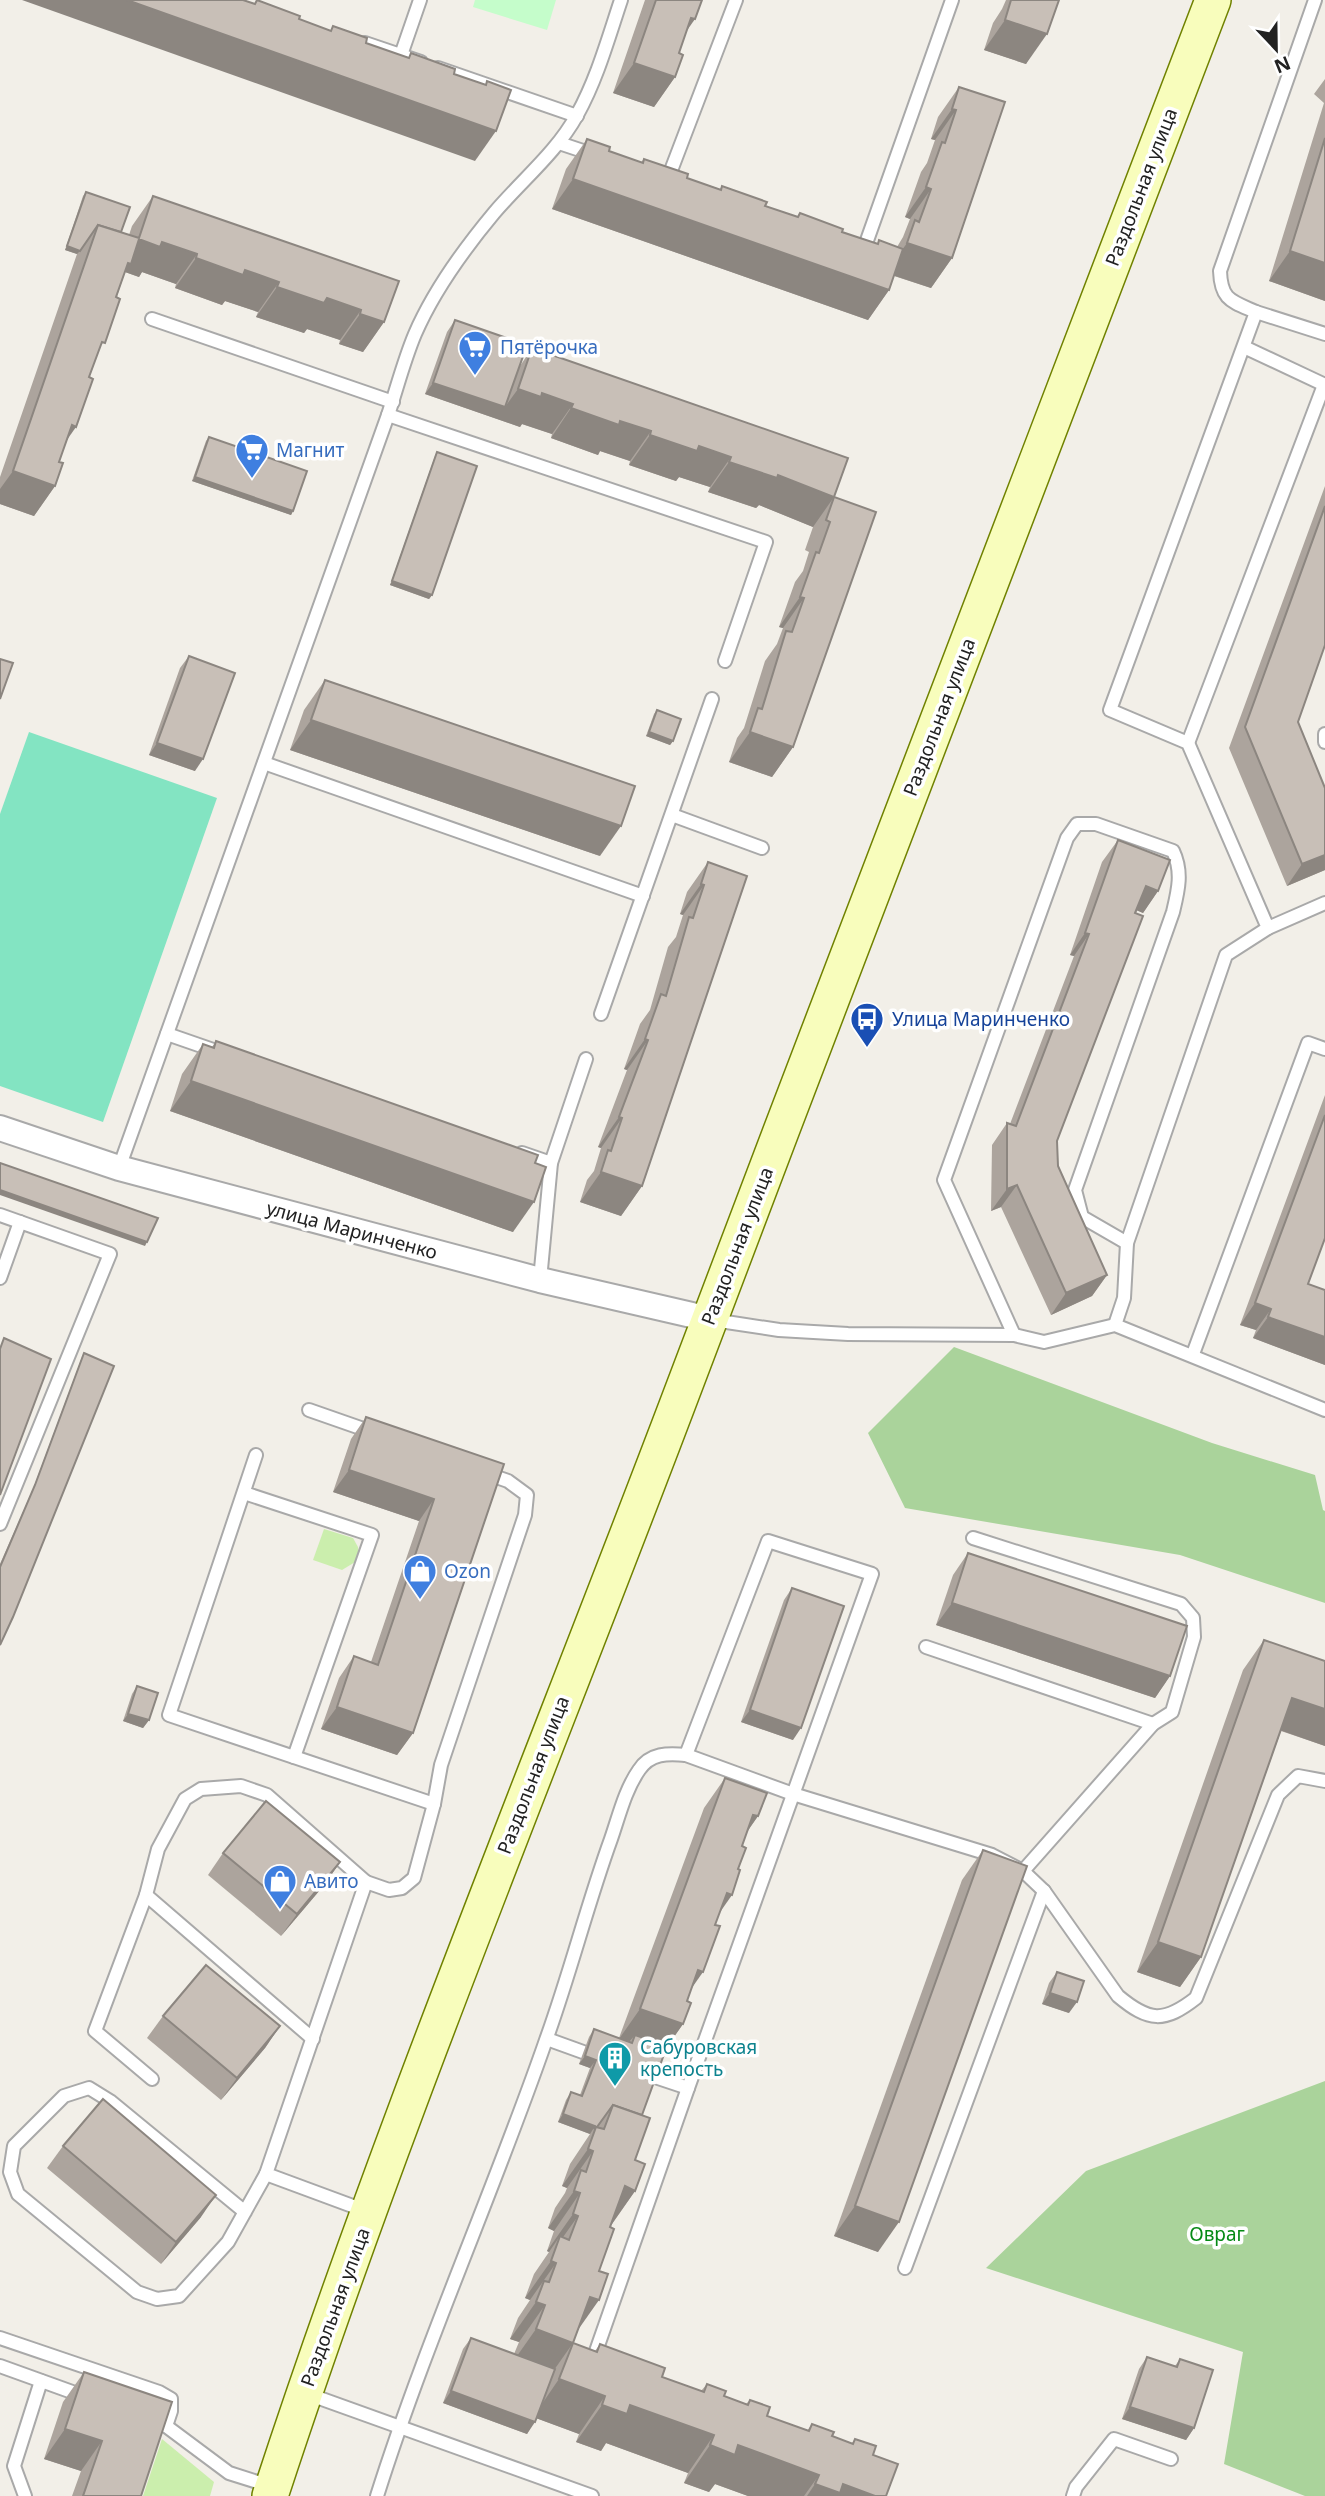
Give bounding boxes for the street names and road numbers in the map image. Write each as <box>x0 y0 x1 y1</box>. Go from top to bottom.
street label: Раздольная улица <box>1099 104 1183 270</box>
street label: Раздольная улица <box>897 634 981 800</box>
street label: Раздольная улица <box>695 1163 779 1329</box>
street label: улица Маринченко <box>264 1195 440 1265</box>
street label: Раздольная улица <box>491 1692 575 1858</box>
street label: Раздольная улица <box>294 2224 376 2390</box>

